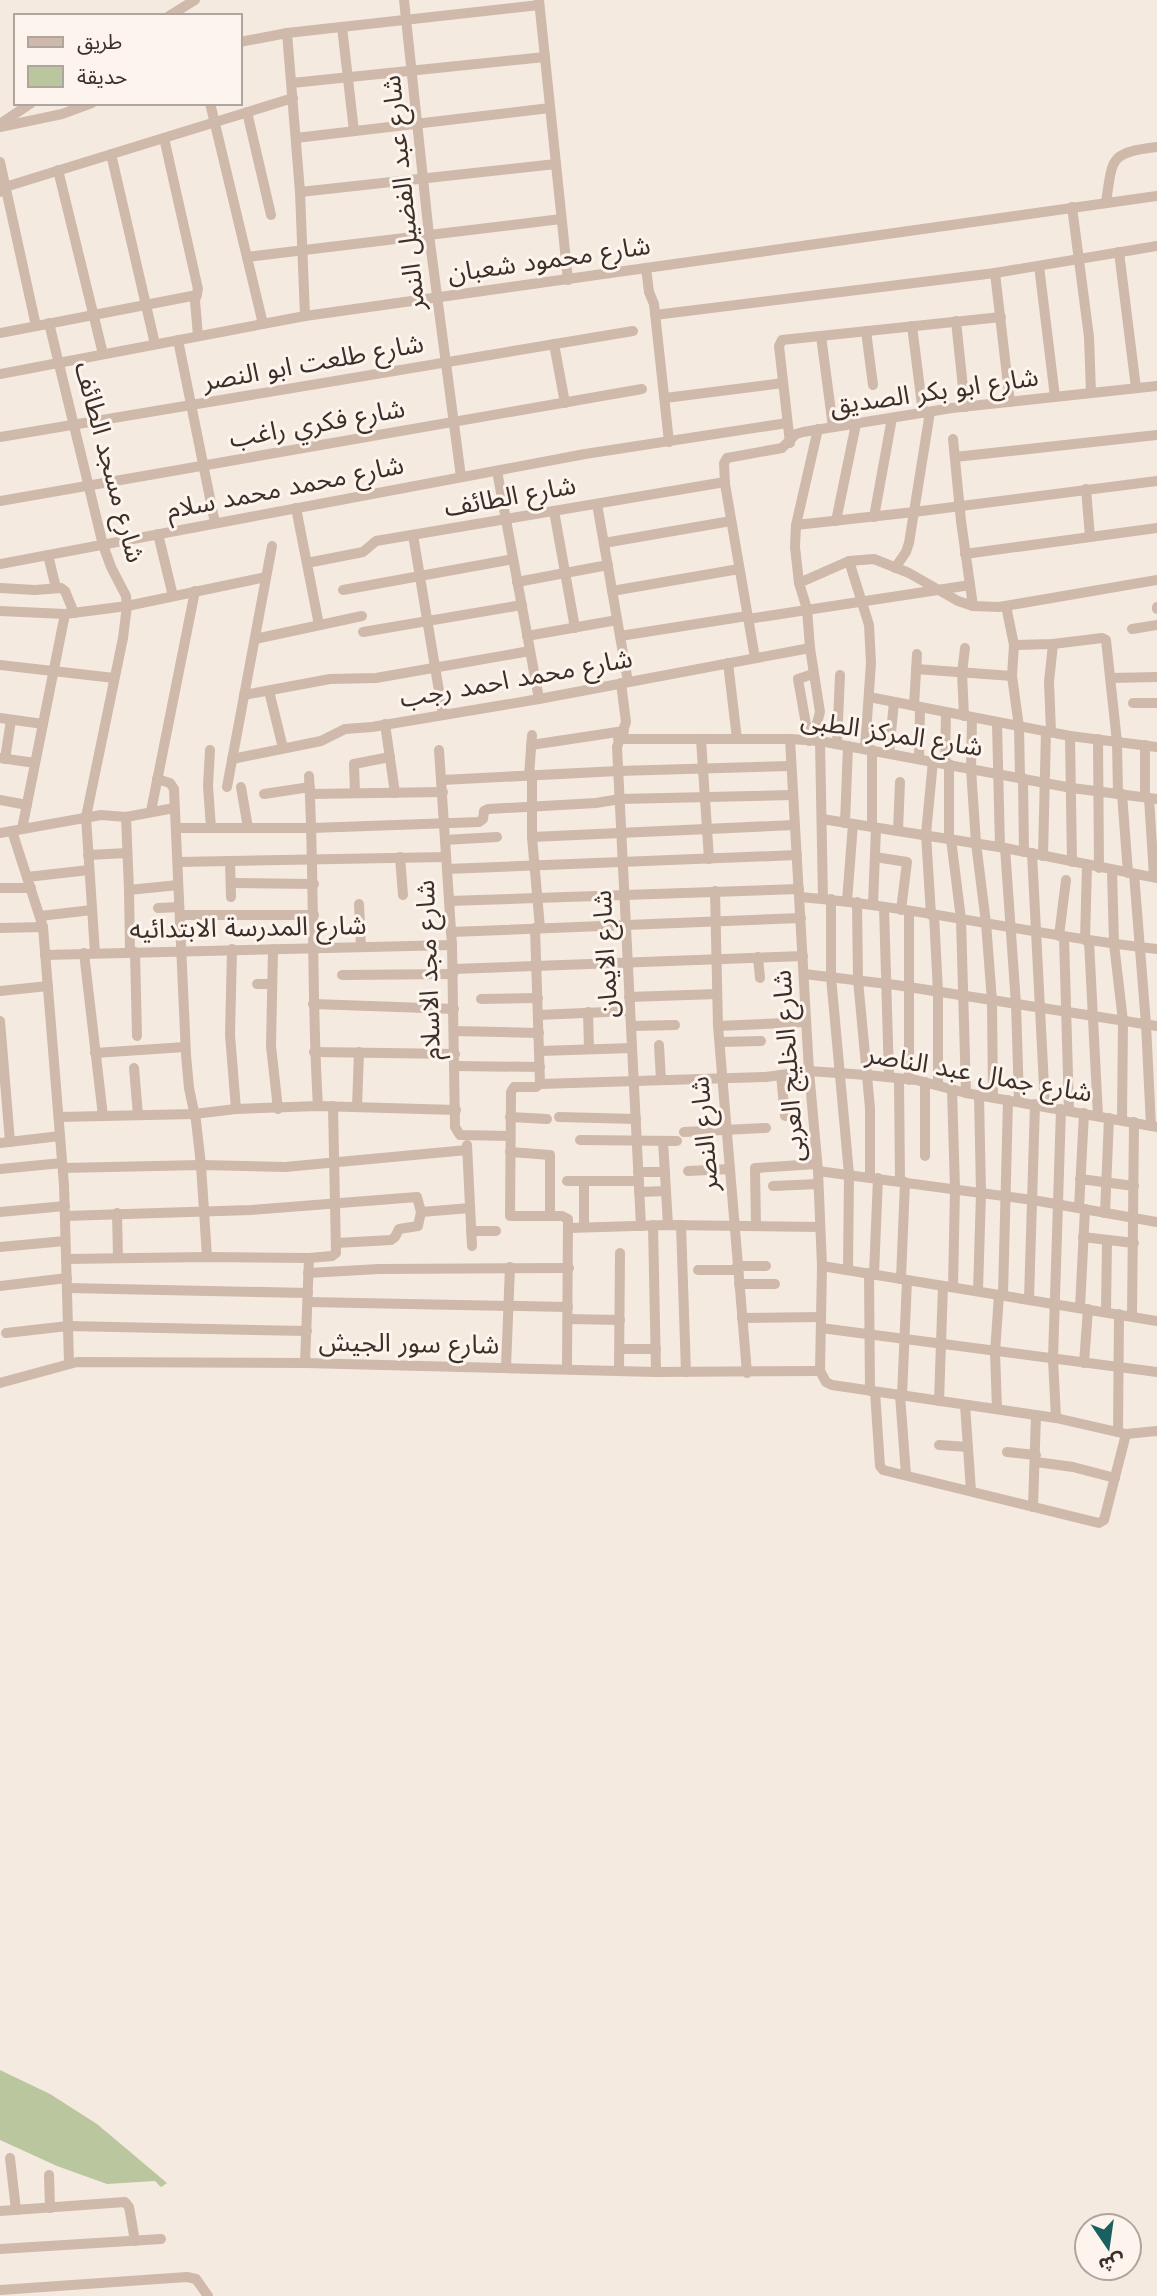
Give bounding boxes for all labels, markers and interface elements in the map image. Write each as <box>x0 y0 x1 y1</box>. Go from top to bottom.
legend <box>14 14 242 105</box>
text: طريق <box>77 27 122 57</box>
text: حديقة <box>77 62 127 92</box>
street label: شارع عبد الفضيل النمر <box>372 74 434 313</box>
street label: شارع محمود شعبان <box>445 226 653 292</box>
street label: شارع طلعت ابو النصر <box>199 324 426 400</box>
street label: شارع مسجد الطائف <box>65 357 155 567</box>
street label: شارع ابو بكر الصديق <box>827 358 1041 424</box>
street label: شارع فكري راغب <box>226 389 408 458</box>
street label: شارع محمد محمد سلام <box>163 445 407 530</box>
street label: شارع الطائف <box>441 466 579 526</box>
street label: شارع محمد احمد رجب <box>397 639 635 717</box>
street label: شارع المركز الطبى <box>798 700 986 766</box>
street label: شارع مجد الاسلام <box>406 879 451 1061</box>
street label: شارع الايمان <box>583 889 627 1019</box>
street label: شارع المدرسة الابتدائيه <box>129 906 367 948</box>
street label: شارع الخليج العربى <box>762 969 815 1163</box>
street label: شارع جمال عبد الناصر <box>862 1034 1095 1112</box>
street label: شارع النصر <box>680 1075 728 1194</box>
street label: شارع سور الجيش <box>318 1322 500 1364</box>
north arrow <box>1073 2212 1143 2282</box>
text: ش <box>1096 2247 1127 2279</box>

